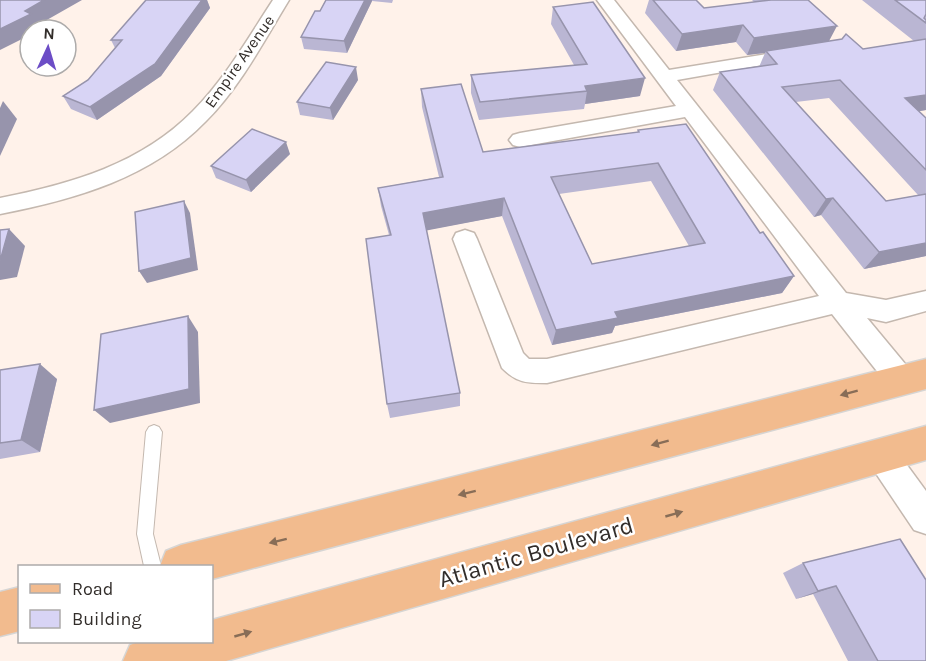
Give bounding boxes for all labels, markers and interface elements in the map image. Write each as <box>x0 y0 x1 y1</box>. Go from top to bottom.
street label: Empire Avenue <box>200 11 278 111</box>
north arrow <box>18 18 78 78</box>
text: N <box>43 24 55 43</box>
one-way arrow <box>840 389 858 399</box>
one-way arrow <box>651 438 669 448</box>
one-way arrow <box>458 488 476 498</box>
one-way arrow <box>665 509 683 518</box>
street label: Atlantic Boulevard <box>435 511 637 593</box>
one-way arrow <box>269 537 287 547</box>
legend <box>18 565 213 643</box>
text: Road <box>72 578 113 600</box>
text: Building <box>72 608 142 630</box>
one-way arrow <box>234 629 252 638</box>

